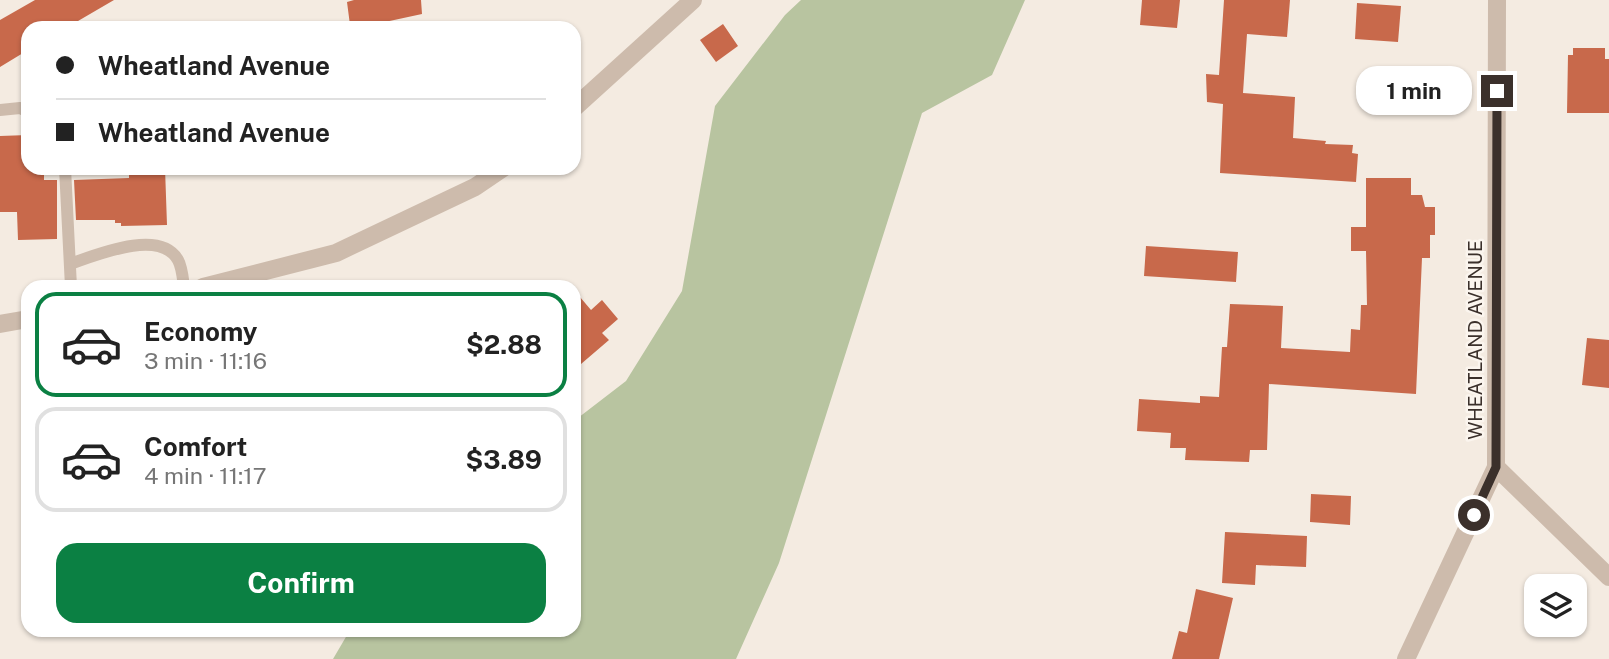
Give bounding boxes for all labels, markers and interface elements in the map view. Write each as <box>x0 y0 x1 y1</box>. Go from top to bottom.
text: Wheatland Avenue <box>98 50 330 81</box>
callout: 1 min <box>1357 66 1472 116</box>
route end <box>1481 75 1513 107</box>
text: 1 min <box>1386 77 1442 104</box>
text: Wheatland Avenue <box>98 117 330 148</box>
street label: WHEATLAND AVENUE <box>1464 240 1486 440</box>
icon: car <box>60 313 123 376</box>
text: Economy <box>144 316 257 347</box>
text: $2.88 <box>466 329 542 360</box>
text: 3 min · 11:16 <box>144 347 267 374</box>
icon: car <box>60 428 123 491</box>
text: Comfort <box>144 431 247 462</box>
text: $3.89 <box>466 444 542 475</box>
text: 4 min · 11:17 <box>144 462 266 489</box>
route start <box>1458 499 1490 531</box>
button: Confirm <box>56 543 546 623</box>
map controls <box>1524 574 1587 637</box>
button: layers <box>1524 574 1587 637</box>

